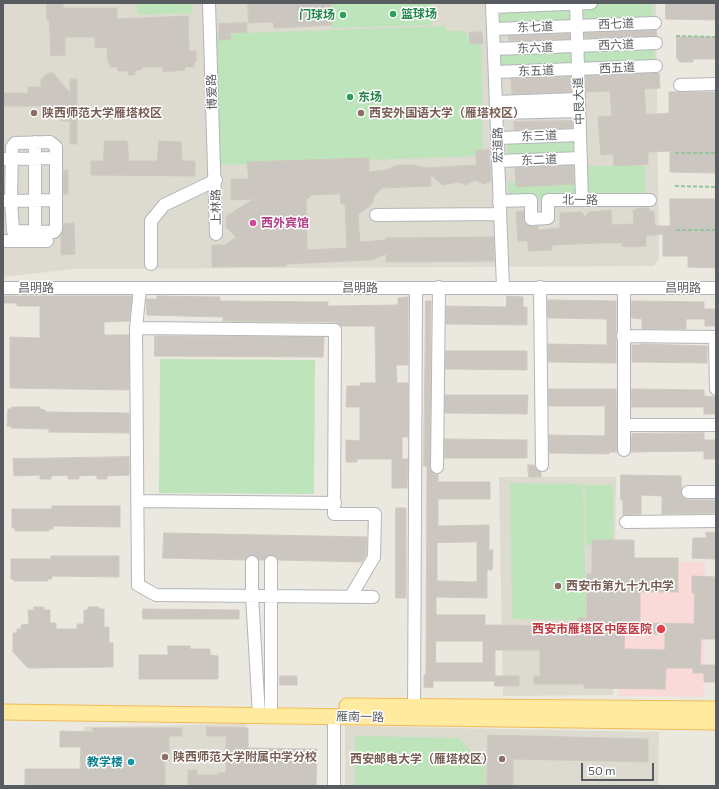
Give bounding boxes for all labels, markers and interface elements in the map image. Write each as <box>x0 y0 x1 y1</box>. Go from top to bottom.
place label: 篮球场 <box>401 7 437 21</box>
place label: 门球场 <box>299 8 335 22</box>
marker: 篮球场 <box>388 9 398 19</box>
marker: 门球场 <box>338 10 348 20</box>
street label: 西七道 <box>598 16 634 32</box>
street label: 东七道 <box>517 19 553 35</box>
street label: 西六道 <box>598 37 634 53</box>
street label: 东六道 <box>517 40 553 56</box>
street label: 西五道 <box>599 60 635 76</box>
street label: 东五道 <box>518 63 554 79</box>
street label: 博爱路 <box>204 74 220 110</box>
street label: 中艮大道 <box>571 77 587 125</box>
place label: 东场 <box>358 90 382 104</box>
marker: 东场 <box>345 92 355 102</box>
place label: 陕西师范大学雁塔校区 <box>42 106 162 120</box>
place label: 西安外国语大学（雁塔校区） <box>369 106 525 120</box>
marker: 陕西师范大学雁塔校区 <box>29 108 39 118</box>
marker: 西安外国语大学（雁塔校区） <box>356 108 366 118</box>
street label: 宏道路 <box>490 127 506 163</box>
street label: 东三道 <box>521 128 557 144</box>
street label: 东二道 <box>521 152 557 168</box>
street label: 上林路 <box>208 189 224 225</box>
street label: 北一路 <box>562 192 598 208</box>
place label: 西外宾馆 <box>261 216 309 230</box>
marker: 西外宾馆 <box>248 218 258 228</box>
street label: 昌明路 <box>18 281 54 295</box>
street label: 昌明路 <box>342 281 378 295</box>
street label: 昌明路 <box>665 281 701 295</box>
place label: 西安市第九十九中学 <box>566 579 674 593</box>
marker: 西安市第九十九中学 <box>553 581 563 591</box>
place label: 西安市雁塔区中医医院 <box>532 622 652 636</box>
marker: 西安市雁塔区中医医院 <box>655 623 667 635</box>
street label: 雁南一路 <box>336 709 384 725</box>
place label: 陕西师范大学附属中学分校 <box>173 750 317 764</box>
marker: 陕西师范大学附属中学分校 <box>160 752 170 762</box>
place label: 西安邮电大学（雁塔校区） <box>350 752 494 766</box>
marker: 西安邮电大学（雁塔校区） <box>497 754 507 764</box>
place label: 教学楼 <box>87 755 123 769</box>
scale bar <box>583 755 656 781</box>
marker: 教学楼 <box>126 757 136 767</box>
text: 50 m <box>588 763 616 777</box>

